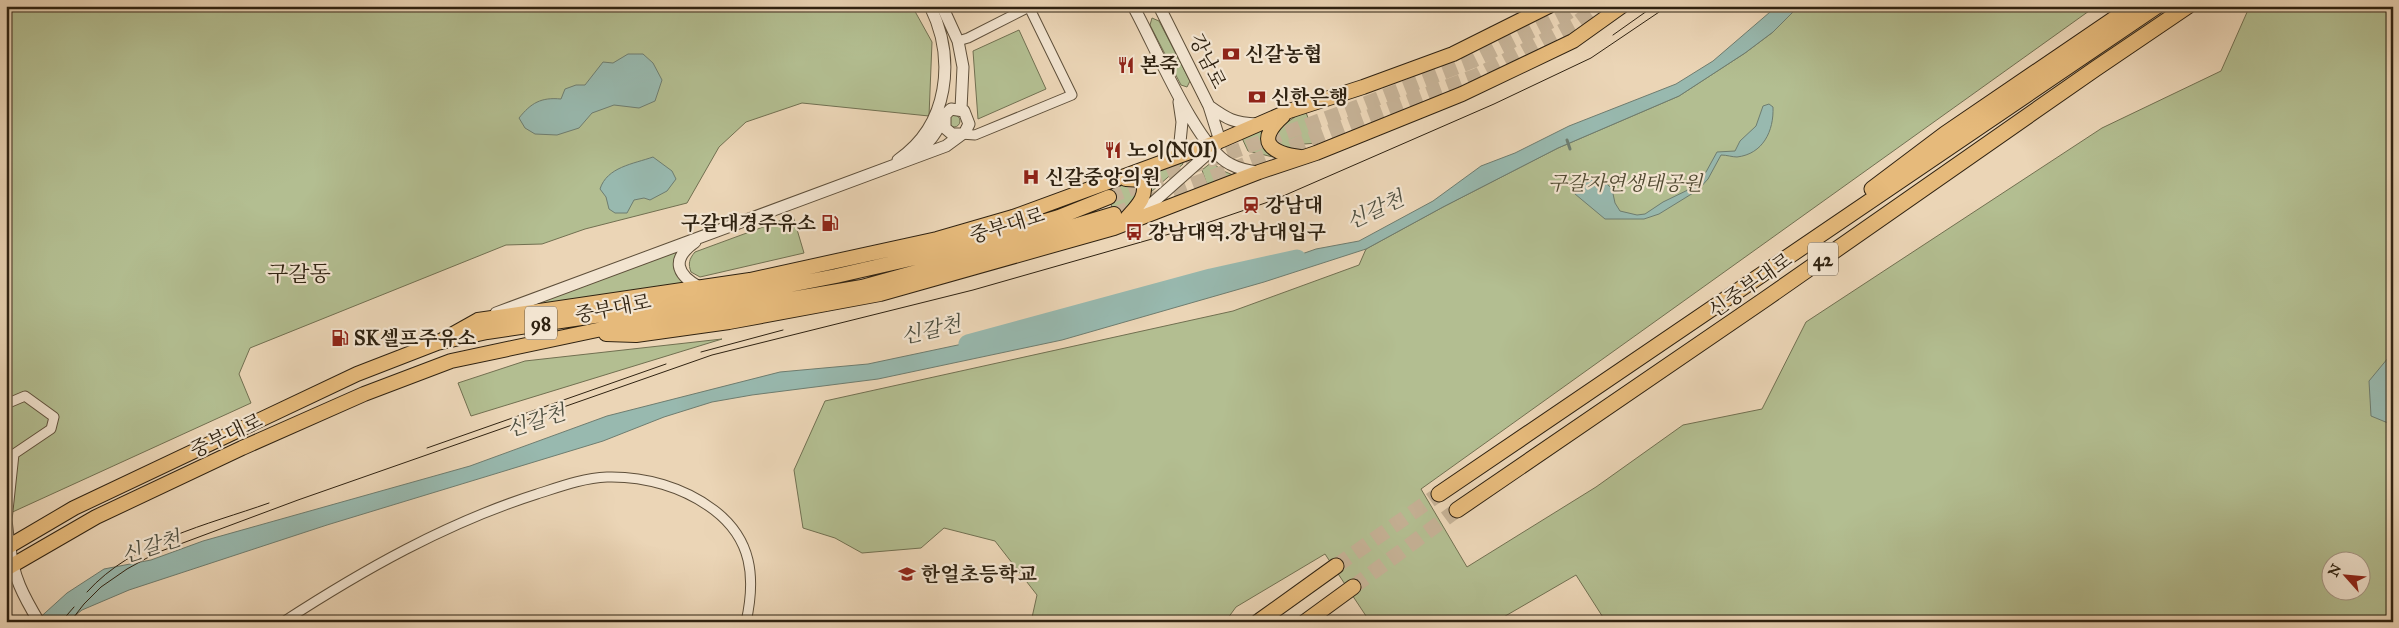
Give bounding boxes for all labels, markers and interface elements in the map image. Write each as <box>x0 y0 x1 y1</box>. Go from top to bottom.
street label: 강남로 <box>1185 30 1231 92</box>
place label: 신갈농협 <box>1245 42 1322 66</box>
bank icon: 신갈농협 <box>1221 44 1241 64</box>
place label: 본죽 <box>1140 53 1179 77</box>
restaurant icon: 본죽 <box>1116 55 1136 75</box>
place label: 신한은행 <box>1271 85 1348 109</box>
bank icon: 신한은행 <box>1247 87 1267 107</box>
place label: 노이(NOI) <box>1127 138 1217 163</box>
restaurant icon: 노이(NOI) <box>1103 140 1123 160</box>
place label: 신갈중앙의원 <box>1045 165 1161 189</box>
hospital icon: 신갈중앙의원 <box>1021 167 1041 187</box>
park label: 구갈자연생태공원 <box>1548 171 1704 195</box>
water label: 신갈천 <box>1342 185 1410 235</box>
place label: 강남대 <box>1265 193 1323 217</box>
station icon: 강남대 <box>1241 195 1261 215</box>
street label: 중부대로 <box>967 202 1047 248</box>
place label: 구갈대경주유소 <box>681 211 816 235</box>
fuel station icon: 구갈대경주유소 <box>820 213 840 233</box>
place label: 강남대역.강남대입구 <box>1148 220 1326 244</box>
bus stop icon: 강남대역.강남대입구 <box>1124 222 1144 242</box>
road number: 42 <box>1808 242 1838 276</box>
street label: 신중부대로 <box>1704 247 1796 323</box>
district label: 구갈동 <box>267 260 331 287</box>
street label: 중부대로 <box>573 289 653 327</box>
road number: 98 <box>525 306 557 339</box>
water label: 신갈천 <box>898 310 965 350</box>
place label: SK셀프주유소 <box>354 326 476 350</box>
fuel station icon: SK셀프주유소 <box>330 328 350 348</box>
water label: 신갈천 <box>503 399 571 443</box>
street label: 중부대로 <box>186 408 266 462</box>
water label: 신갈천 <box>118 525 186 569</box>
north arrow <box>2322 550 2372 600</box>
text: N <box>2325 561 2345 579</box>
place label: 한얼초등학교 <box>921 562 1038 586</box>
school or university icon: 한얼초등학교 <box>897 564 917 584</box>

